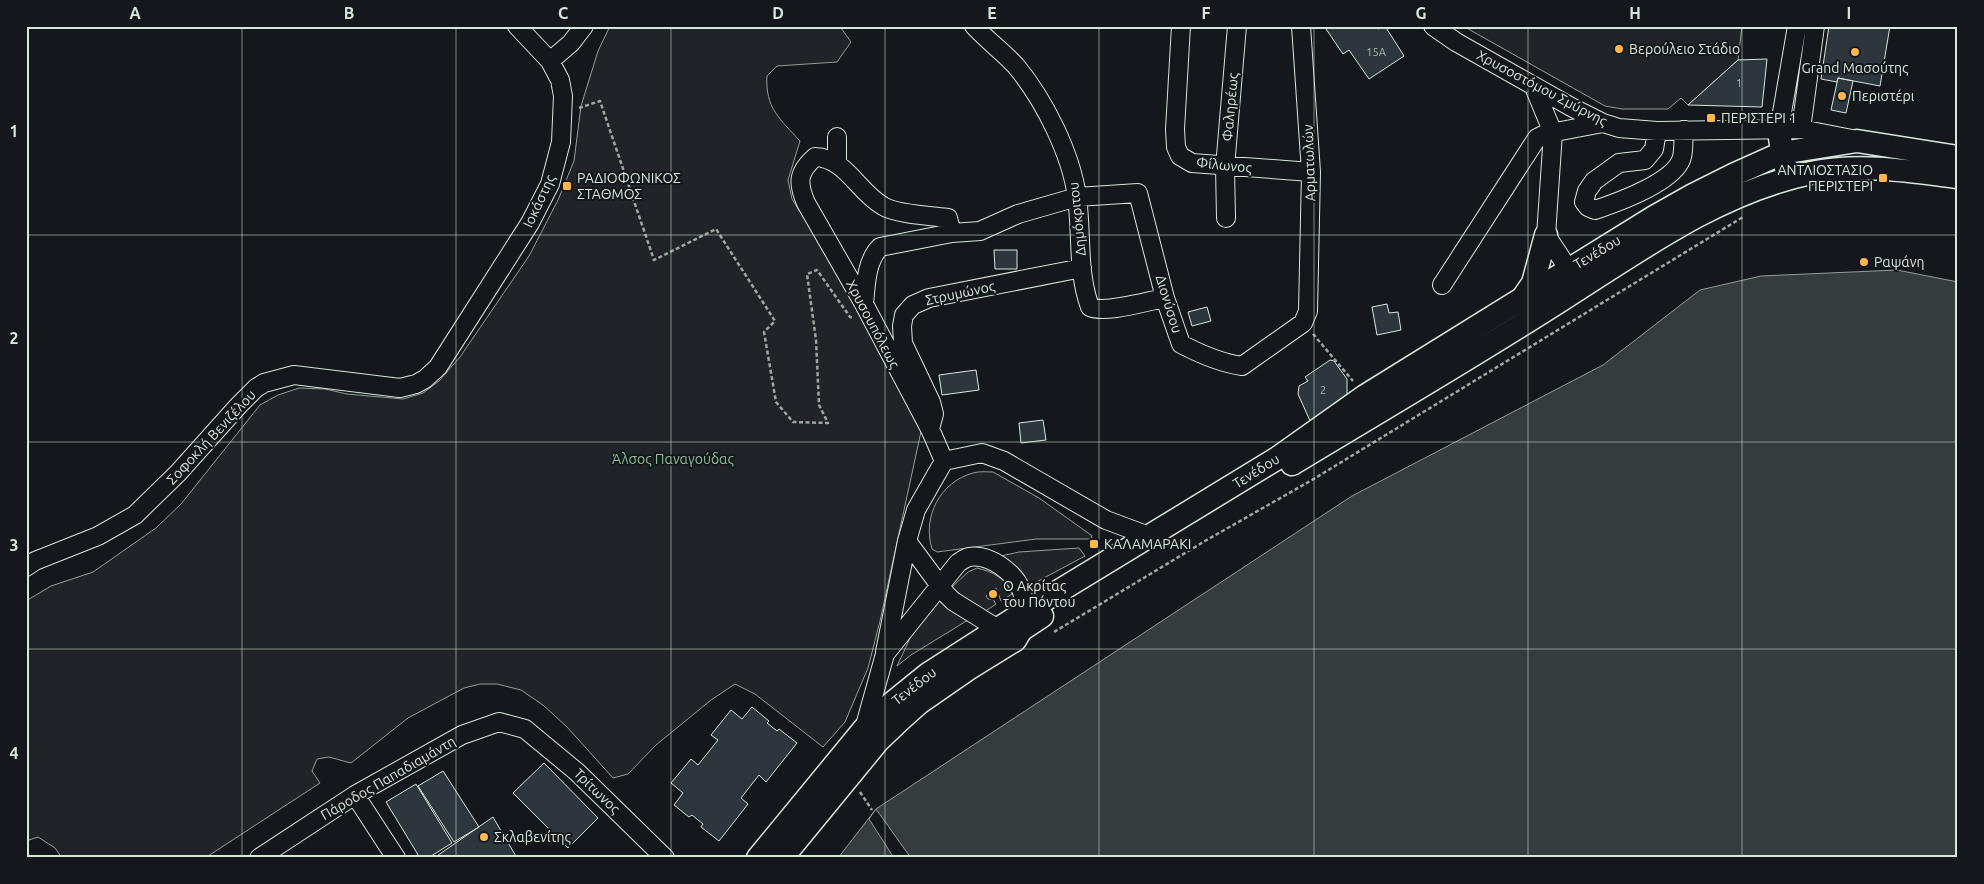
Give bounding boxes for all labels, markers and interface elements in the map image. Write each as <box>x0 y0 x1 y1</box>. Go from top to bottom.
text: A <box>129 4 141 22</box>
text: B <box>344 4 354 22</box>
text: C <box>558 4 568 22</box>
text: D <box>772 4 784 22</box>
text: E <box>987 4 997 22</box>
text: F <box>1202 4 1211 22</box>
text: G <box>1415 4 1427 22</box>
text: H <box>1629 4 1641 22</box>
text: I <box>1847 4 1851 22</box>
place label: Βερούλειο Στάδιο <box>1629 41 1740 57</box>
marker: Βερούλειο Στάδιο <box>1613 43 1625 55</box>
house number: 15Α <box>1366 46 1387 58</box>
marker: Grand Μασούτης <box>1849 46 1861 58</box>
street label: Χρυσοστόμου Σμύρνης <box>1474 47 1611 129</box>
place label: Grand Μασούτης <box>1802 60 1909 76</box>
street label: Φαληρέως <box>1219 71 1241 142</box>
house number: 1 <box>1736 77 1742 89</box>
place label: Περιστέρι <box>1852 88 1915 104</box>
marker: Περιστέρι <box>1836 90 1848 102</box>
place label: ΠΕΡΙΣΤΕΡΙ 1 <box>1721 110 1797 126</box>
marker: ΠΕΡΙΣΤΕΡΙ 1 <box>1705 112 1717 124</box>
text: 1 <box>9 122 19 140</box>
street label: Αρματωλών <box>1300 124 1318 202</box>
street label: Φίλωνος <box>1195 154 1253 176</box>
place label: ΑΝΤΛΙΟΣΤΑΣΙΟ ΠΕΡΙΣΤΕΡΙ <box>1777 162 1873 194</box>
place label: ΡΑΔΙΟΦΩΝΙΚΟΣ ΣΤΑΘΜΟΣ <box>577 170 681 202</box>
street label: Ιοκάστης <box>520 171 558 230</box>
marker: ΑΝΤΛΙΟΣΤΑΣΙΟ ΠΕΡΙΣΤΕΡΙ <box>1877 172 1889 184</box>
marker: ΡΑΔΙΟΦΩΝΙΚΟΣ ΣΤΑΘΜΟΣ <box>561 180 573 192</box>
street label: Δημόκριτου <box>1065 181 1089 257</box>
street label: Τενέδου <box>1571 232 1623 272</box>
place label: Ραψάνη <box>1874 254 1925 270</box>
marker: Ραψάνη <box>1858 256 1870 268</box>
street label: Διονύσου <box>1153 273 1185 335</box>
street label: Χρυσουπόλεως <box>843 277 903 372</box>
street label: Στρυμώνος <box>924 278 997 308</box>
text: 2 <box>9 329 19 347</box>
house number: 2 <box>1320 384 1326 396</box>
street label: Σοφοκλή Βενιζέλου <box>163 386 259 488</box>
street label: Τενέδου <box>1230 450 1282 492</box>
park label: Άλσος Παναγούδας <box>612 451 735 467</box>
text: 3 <box>9 536 19 554</box>
place label: ΚΑΛΑΜΑΡΑΚΙ <box>1104 536 1191 552</box>
marker: ΚΑΛΑΜΑΡΑΚΙ <box>1088 538 1100 550</box>
place label: Ο Ακρίτας του Πόντου <box>1003 578 1076 610</box>
marker: Ο Ακρίτας του Πόντου <box>987 588 999 600</box>
street label: Τενέδου <box>889 664 939 708</box>
street label: Πάροδος Παπαδιαμάντη <box>318 733 458 823</box>
text: 4 <box>9 744 19 762</box>
street label: Τρίτωνος <box>571 765 624 817</box>
place label: Σκλαβενίτης <box>494 829 572 845</box>
marker: Σκλαβενίτης <box>478 831 490 843</box>

